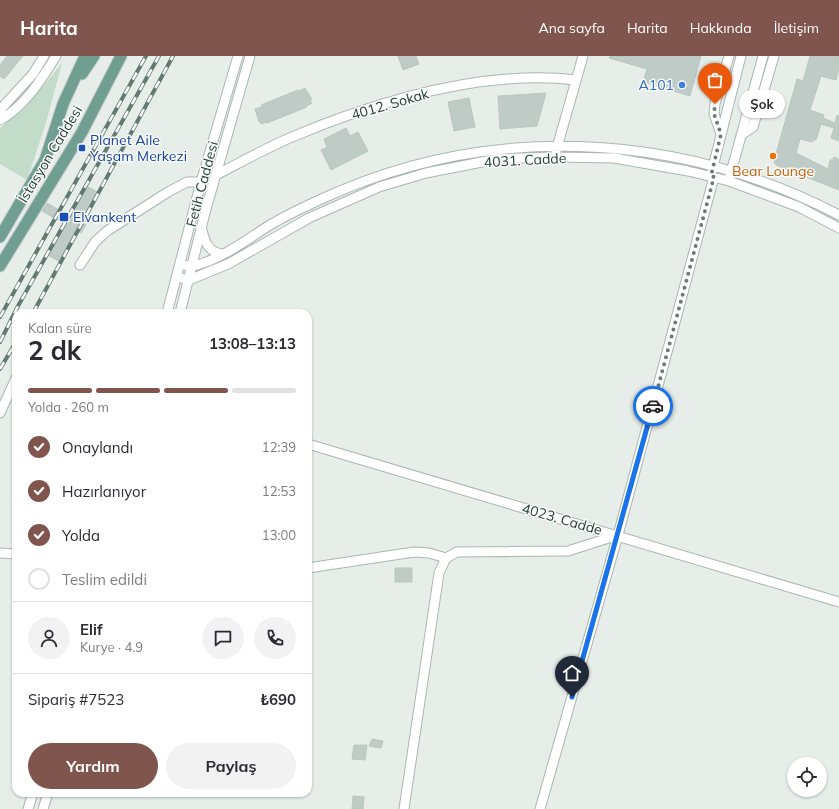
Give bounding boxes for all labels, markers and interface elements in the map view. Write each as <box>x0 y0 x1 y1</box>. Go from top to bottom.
text: Harita <box>20 16 78 40</box>
text: Ana sayfa <box>538 19 605 37</box>
text: Harita <box>627 19 668 37</box>
text: Hakkında <box>690 19 752 37</box>
text: İletişim <box>774 19 819 37</box>
pin <box>698 63 732 104</box>
icon: bag <box>704 69 726 91</box>
place label: A101 <box>639 76 674 94</box>
marker: A101 <box>677 80 687 90</box>
street label: 4012. Sokak <box>349 84 432 124</box>
callout: Şok <box>739 90 785 118</box>
text: Şok <box>750 96 774 112</box>
street label: İstasyon Caddesi <box>14 102 86 206</box>
place label: Planet Aile Yaşam Merkezi <box>89 131 187 165</box>
street label: Fetih Caddesi <box>182 139 222 229</box>
marker: Planet Aile Yaşam Merkezi <box>77 143 87 153</box>
street label: 4031. Cadde <box>483 149 567 171</box>
marker: Bear Lounge <box>768 151 778 161</box>
place label: Bear Lounge <box>732 162 814 180</box>
place label: Elvankent <box>73 208 136 226</box>
marker: Elvankent <box>58 211 70 223</box>
text: Kalan süre <box>28 320 92 336</box>
text: 2 dk <box>28 334 81 367</box>
text: 13:08–13:13 <box>209 334 296 353</box>
courier <box>633 386 673 426</box>
icon: car <box>642 395 664 417</box>
text: Yolda · 260 m <box>28 399 109 415</box>
icon: check <box>28 436 50 458</box>
text: Onaylandı <box>62 438 133 457</box>
text: 12:39 <box>262 439 296 455</box>
icon: check <box>28 480 50 502</box>
text: Hazırlanıyor <box>62 482 146 501</box>
text: 12:53 <box>262 483 296 499</box>
street label: 4023. Cadde <box>520 499 604 539</box>
icon: check <box>28 524 50 546</box>
text: Yolda <box>62 526 100 545</box>
text: 13:00 <box>262 527 296 543</box>
text: Teslim edildi <box>62 570 147 589</box>
button: person <box>28 617 70 659</box>
button: chat <box>202 617 244 659</box>
button: phone <box>254 617 296 659</box>
text: Elif <box>80 620 103 639</box>
text: Kurye · 4.9 <box>80 639 143 655</box>
pin <box>555 656 589 697</box>
icon: home <box>561 662 583 684</box>
text: Sipariş #7523 <box>28 690 124 709</box>
text: ₺690 <box>260 690 296 709</box>
button: Yardım <box>28 743 158 789</box>
button: Paylaş <box>166 743 296 789</box>
map controls <box>787 757 827 797</box>
button: locate <box>787 757 827 797</box>

